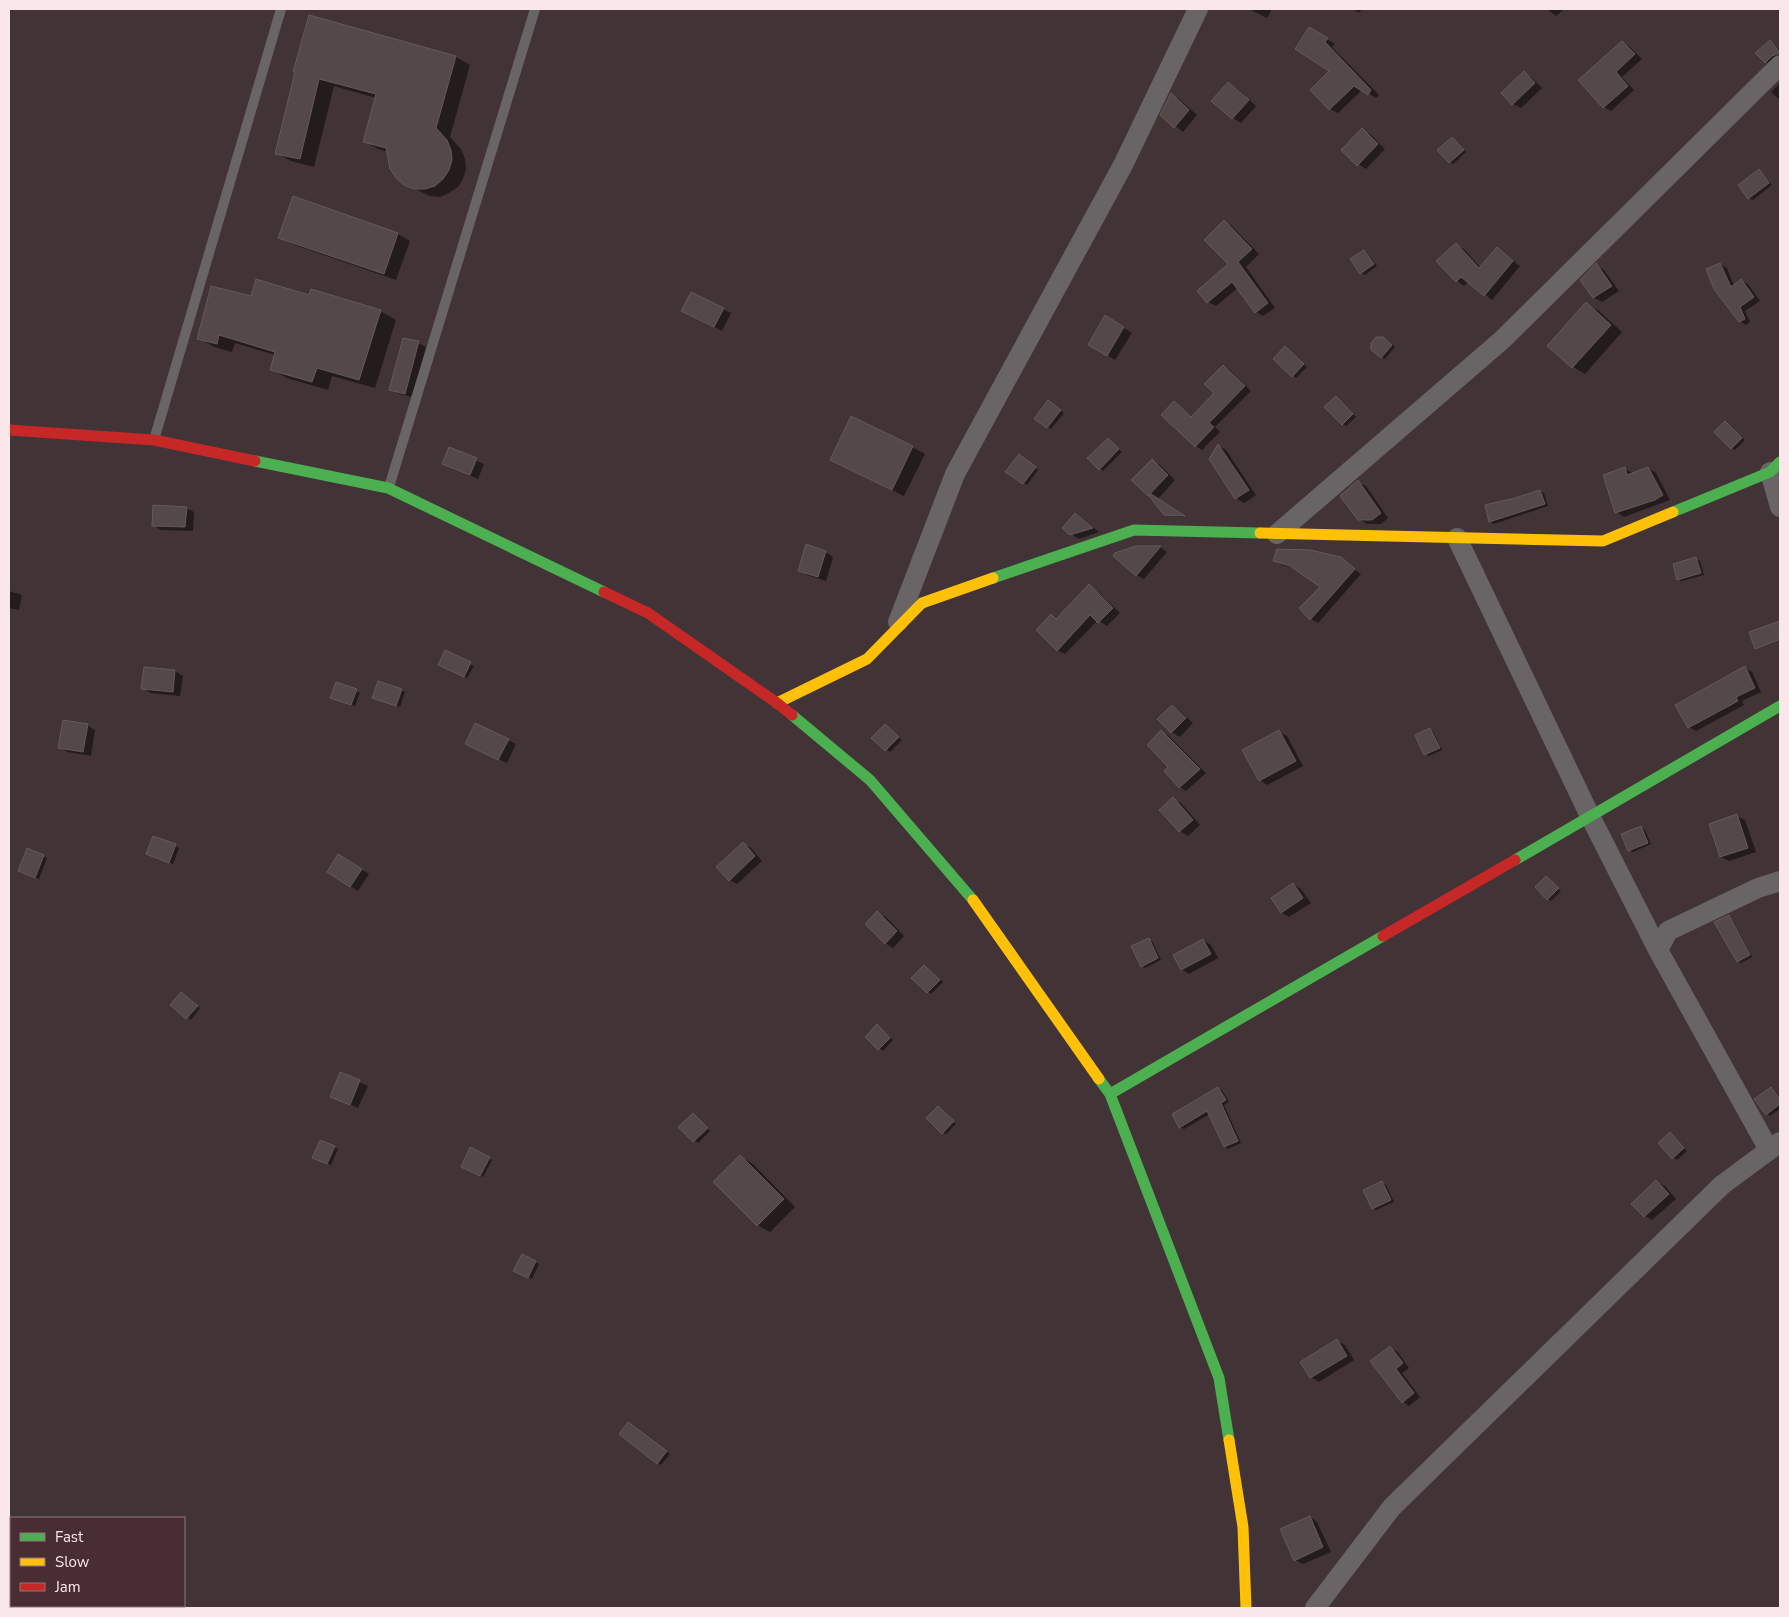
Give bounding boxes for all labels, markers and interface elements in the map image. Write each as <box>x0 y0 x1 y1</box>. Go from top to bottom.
legend <box>10 1517 185 1607</box>
text: Fast <box>55 1527 84 1547</box>
text: Slow <box>55 1552 90 1572</box>
text: Jam <box>54 1577 81 1597</box>

